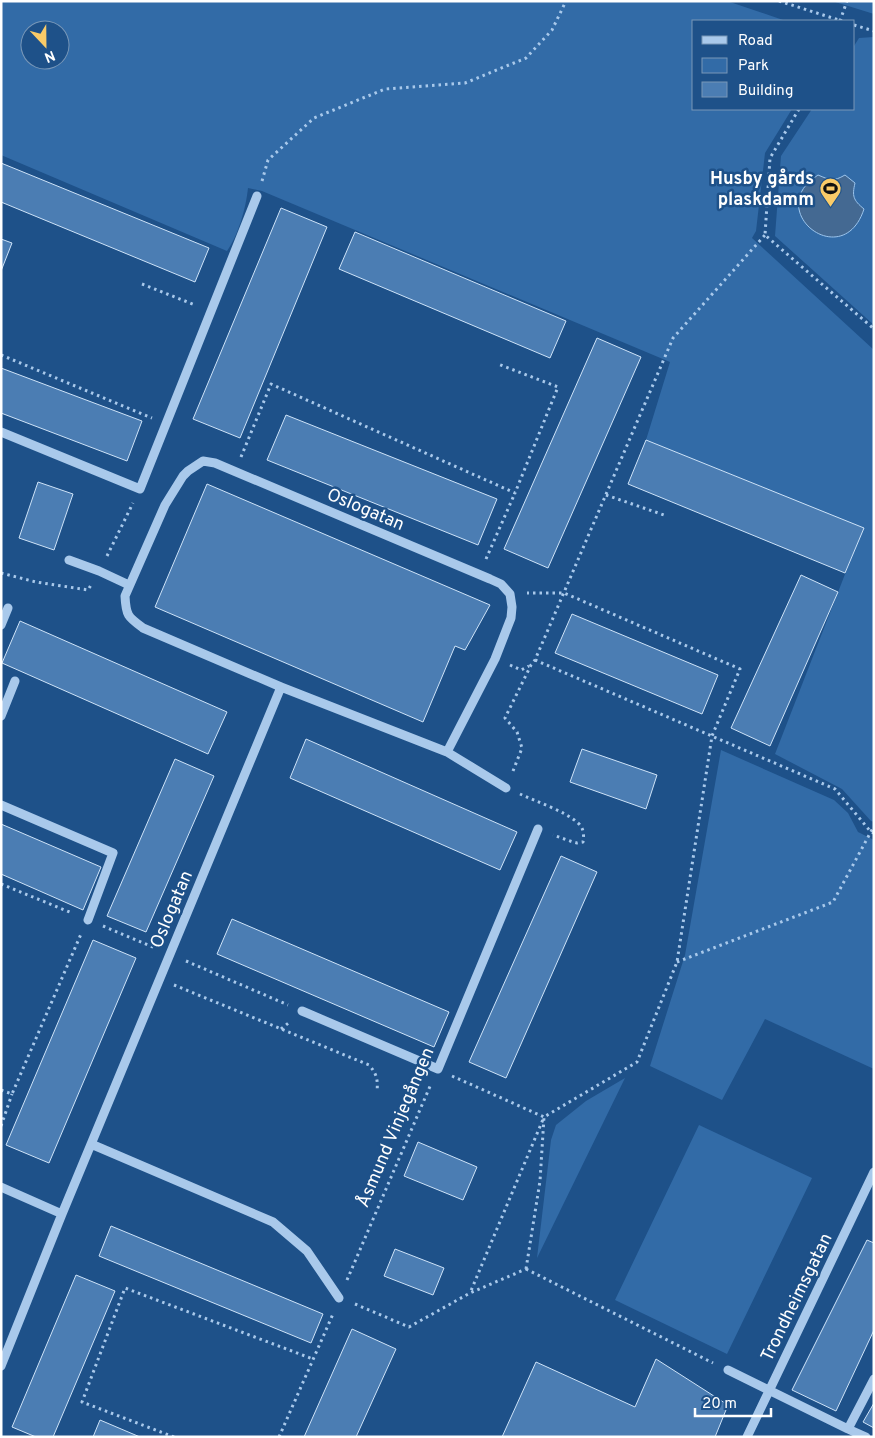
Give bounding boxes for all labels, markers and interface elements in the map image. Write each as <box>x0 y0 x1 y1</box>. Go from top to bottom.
north arrow <box>20 20 70 70</box>
legend <box>692 20 855 110</box>
text: Road <box>738 32 773 51</box>
text: N <box>41 46 57 65</box>
text: Park <box>738 57 769 76</box>
text: Building <box>738 82 793 101</box>
place label: Husby gårds plaskdamm <box>710 168 814 212</box>
sports icon: Husby gårds plaskdamm <box>818 176 842 207</box>
street label: Oslogatan <box>323 484 408 537</box>
street label: Oslogatan <box>146 867 199 952</box>
street label: Åsmund Vinjegången <box>352 1044 441 1211</box>
street label: Trondheimsgatan <box>756 1230 838 1366</box>
scale bar <box>695 1386 771 1418</box>
text: 20 m <box>702 1395 737 1414</box>

